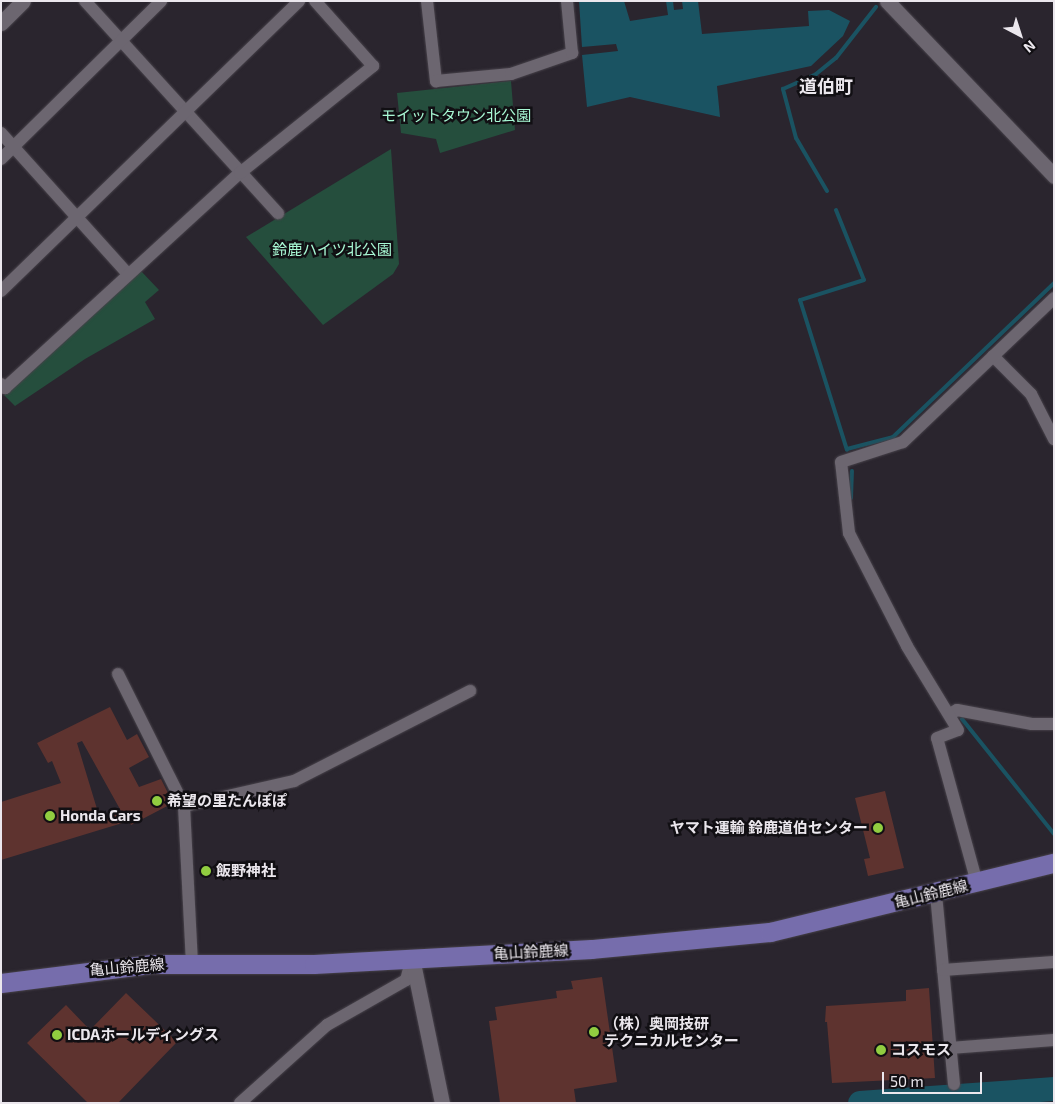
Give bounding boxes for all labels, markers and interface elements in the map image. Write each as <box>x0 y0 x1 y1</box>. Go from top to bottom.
north arrow <box>995 10 1045 60</box>
text: N <box>1021 37 1039 57</box>
district label: 道伯町 <box>799 75 853 97</box>
park label: モイットタウン北公園 <box>381 107 531 125</box>
park label: 鈴鹿ハイツ北公園 <box>272 241 392 259</box>
place label: 希望の里たんぽぽ <box>167 792 287 810</box>
marker: 希望の里たんぽぽ <box>151 795 163 807</box>
place label: Honda Cars <box>60 807 141 825</box>
marker: Honda Cars <box>44 810 56 822</box>
place label: ヤマト運輸 鈴鹿道伯センター <box>670 819 868 837</box>
marker: ヤマト運輸 鈴鹿道伯センター <box>872 822 884 834</box>
place label: 飯野神社 <box>216 862 276 880</box>
marker: 飯野神社 <box>200 865 212 877</box>
street label: 亀山鈴鹿線 <box>892 876 970 912</box>
street label: 亀山鈴鹿線 <box>493 941 569 963</box>
street label: 亀山鈴鹿線 <box>89 955 165 979</box>
place label: （株）奥岡技研 テクニカルセンター <box>604 1014 739 1049</box>
place label: ICDAホールディングス <box>67 1026 220 1044</box>
marker: （株）奥岡技研 テクニカルセンター <box>588 1026 600 1038</box>
marker: ICDAホールディングス <box>51 1029 63 1041</box>
place label: コスモス <box>891 1041 951 1059</box>
marker: コスモス <box>875 1044 887 1056</box>
scale bar <box>885 1062 985 1094</box>
text: 50 m <box>890 1072 924 1090</box>

